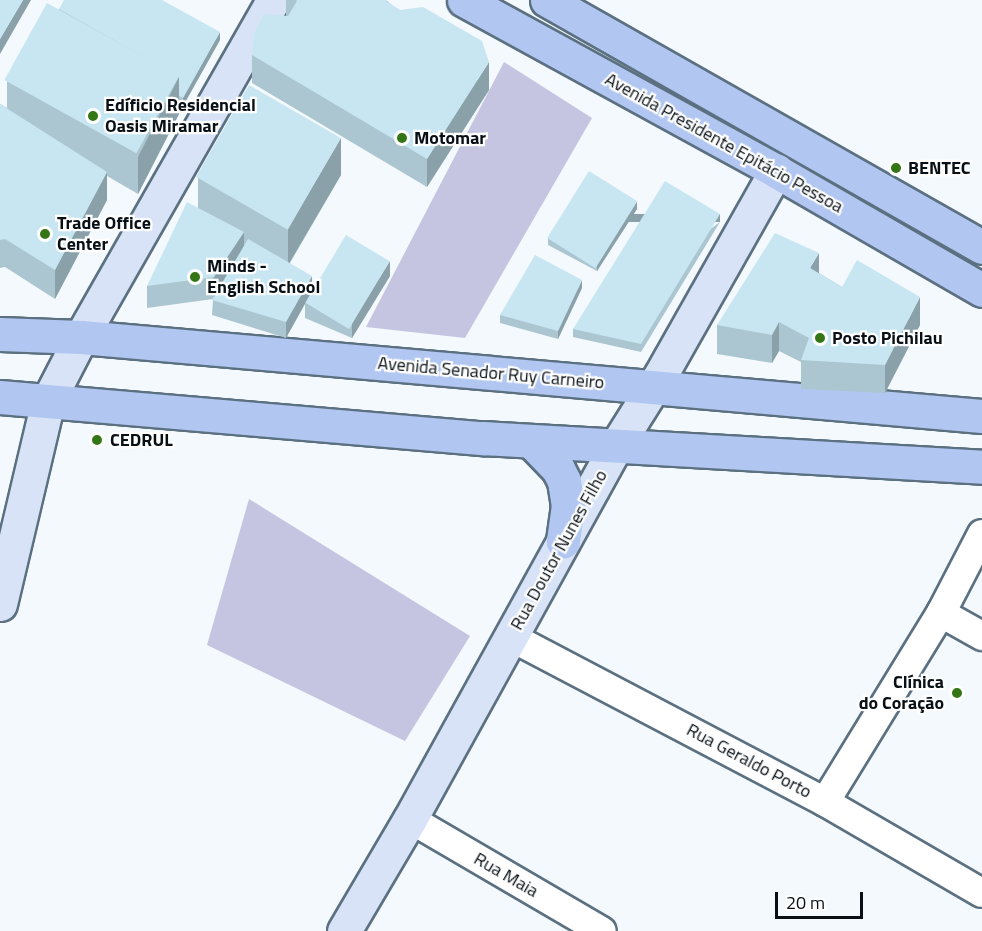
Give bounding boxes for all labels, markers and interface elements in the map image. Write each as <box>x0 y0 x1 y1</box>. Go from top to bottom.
street label: Avenida Presidente Epitácio Pessoa <box>601 68 847 218</box>
place label: Edíficio Residencial Oasis Miramar <box>105 95 256 138</box>
marker: Edíficio Residencial Oasis Miramar <box>86 109 100 123</box>
place label: Motomar <box>414 127 486 149</box>
marker: Motomar <box>395 131 409 145</box>
place label: BENTEC <box>908 157 971 179</box>
marker: BENTEC <box>889 161 903 175</box>
place label: Trade Office Center <box>57 213 151 256</box>
marker: Trade Office Center <box>38 227 52 241</box>
place label: Minds - English School <box>207 256 320 298</box>
marker: Minds - English School <box>188 270 202 284</box>
place label: Posto Pichilau <box>832 327 943 349</box>
marker: Posto Pichilau <box>813 331 827 345</box>
street label: Avenida Senador Ruy Carneiro <box>377 352 605 394</box>
place label: CEDRUL <box>110 429 173 451</box>
marker: CEDRUL <box>88 431 106 449</box>
street label: Rua Doutor Nunes Filho <box>506 466 612 634</box>
place label: Clínica do Coração <box>859 672 944 714</box>
marker: Clínica do Coração <box>948 684 966 702</box>
street label: Rua Geraldo Porto <box>683 719 815 803</box>
street label: Rua Maia <box>470 848 542 902</box>
scale bar <box>778 880 866 918</box>
text: 20 m <box>786 889 825 916</box>

